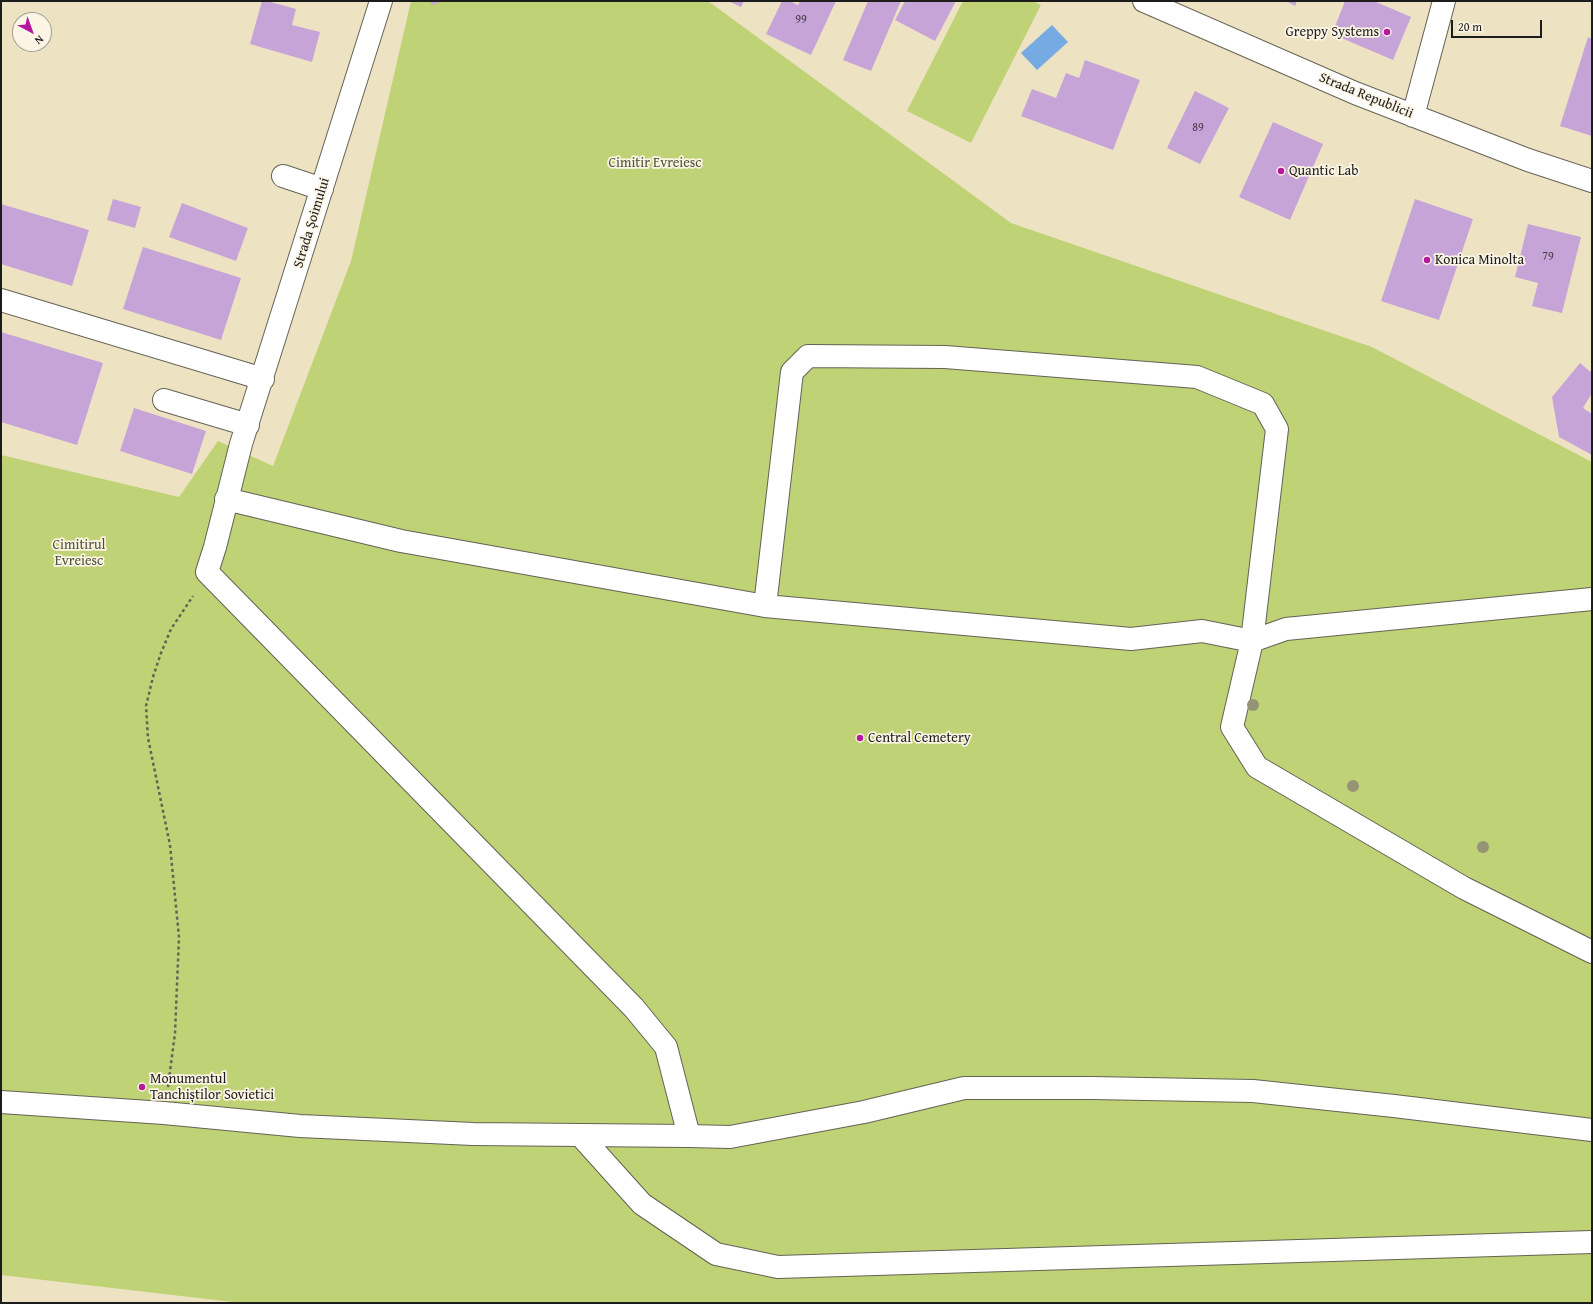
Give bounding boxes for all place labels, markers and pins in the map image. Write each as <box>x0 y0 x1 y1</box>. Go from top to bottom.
place label: Greppy Systems <box>1286 24 1379 40</box>
marker: Greppy Systems <box>1382 27 1392 37</box>
place label: Quantic Lab <box>1289 163 1358 179</box>
marker: Quantic Lab <box>1276 166 1286 176</box>
place label: Konica Minolta <box>1435 252 1524 268</box>
marker: Konica Minolta <box>1422 255 1432 265</box>
place label: Central Cemetery <box>868 730 971 746</box>
marker: Central Cemetery <box>855 733 865 743</box>
place label: Monumentul Tanchiștilor Sovietici <box>150 1071 274 1104</box>
marker: Monumentul Tanchiștilor Sovietici <box>137 1082 147 1092</box>

